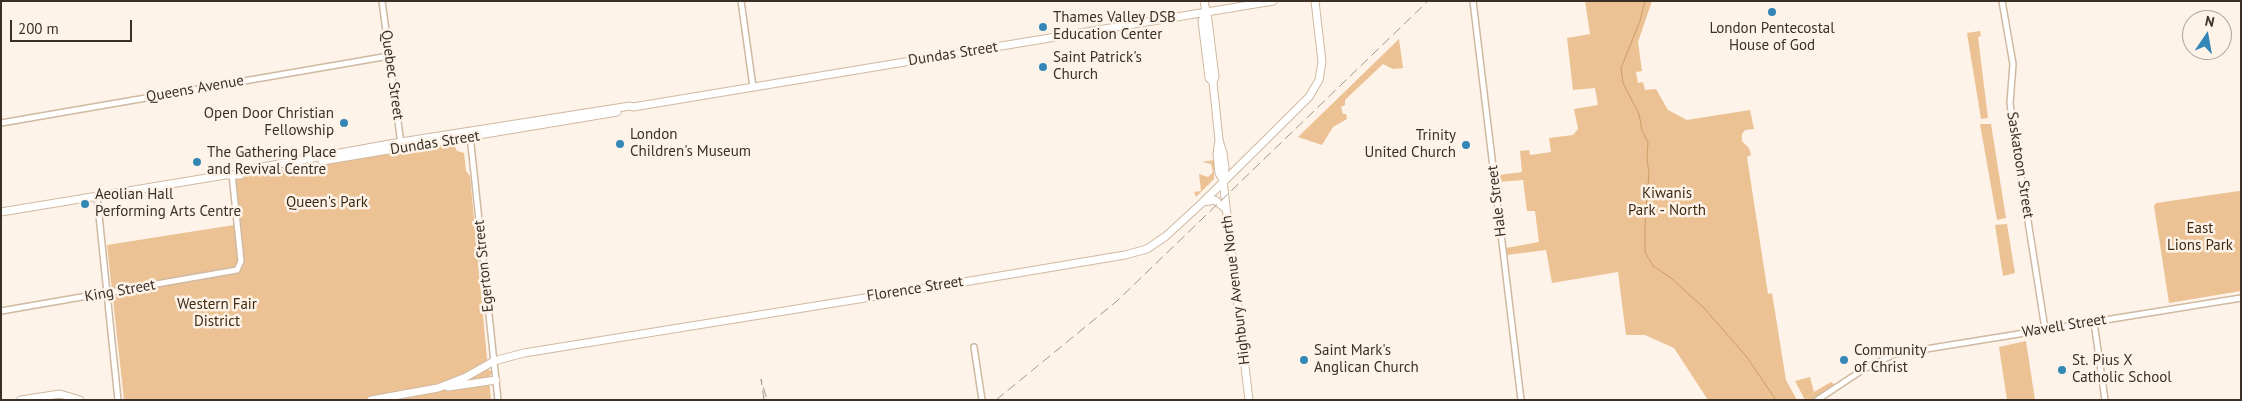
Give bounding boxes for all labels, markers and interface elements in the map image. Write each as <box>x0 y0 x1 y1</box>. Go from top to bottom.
marker: London Pentecostal House of God <box>1766 6 1778 18</box>
place label: Thames Valley DSB Education Center <box>1053 9 1176 44</box>
scale bar <box>12 10 135 42</box>
north arrow <box>2182 10 2232 60</box>
text: N <box>2204 12 2216 31</box>
text: 200 m <box>18 19 59 38</box>
place label: London Pentecostal House of God <box>1709 20 1835 55</box>
marker: Thames Valley DSB Education Center <box>1037 21 1049 33</box>
street label: Quebec Street <box>377 29 407 121</box>
street label: Dundas Street <box>907 38 999 70</box>
place label: Saint Patrick's Church <box>1053 49 1142 84</box>
marker: Saint Patrick's Church <box>1037 61 1049 73</box>
street label: Queens Avenue <box>145 72 245 106</box>
place label: Open Door Christian Fellowship <box>204 105 334 140</box>
street label: Saskatoon Street <box>2003 110 2037 220</box>
marker: Open Door Christian Fellowship <box>338 117 350 129</box>
place label: London Children's Museum <box>630 126 751 161</box>
street label: Dundas Street <box>389 127 481 159</box>
place label: Trinity United Church <box>1364 127 1456 162</box>
marker: London Children's Museum <box>614 138 626 150</box>
marker: Trinity United Church <box>1460 139 1472 151</box>
place label: The Gathering Place and Revival Centre <box>207 144 336 179</box>
marker: The Gathering Place and Revival Centre <box>191 156 203 168</box>
street label: Hale Street <box>1484 164 1510 238</box>
park label: Kiwanis Park - North <box>1628 185 1706 220</box>
place label: Aeolian Hall Performing Arts Centre <box>95 186 241 221</box>
park label: Queen's Park <box>286 194 368 212</box>
marker: Aeolian Hall Performing Arts Centre <box>79 198 91 210</box>
street label: Highbury Avenue North <box>1218 214 1254 366</box>
street label: Egerton Street <box>470 219 498 313</box>
park label: East Lions Park <box>2167 220 2233 255</box>
street label: Florence Street <box>865 272 965 306</box>
street label: King Street <box>83 276 157 306</box>
park label: Western Fair District <box>177 296 257 331</box>
street label: Wavell Street <box>2021 310 2107 342</box>
place label: Saint Mark's Anglican Church <box>1314 342 1419 377</box>
place label: Community of Christ <box>1854 342 1927 377</box>
place label: St. Pius X Catholic School <box>2072 352 2172 387</box>
marker: Saint Mark's Anglican Church <box>1298 354 1310 366</box>
marker: Community of Christ <box>1838 354 1850 366</box>
marker: St. Pius X Catholic School <box>2056 364 2068 376</box>

